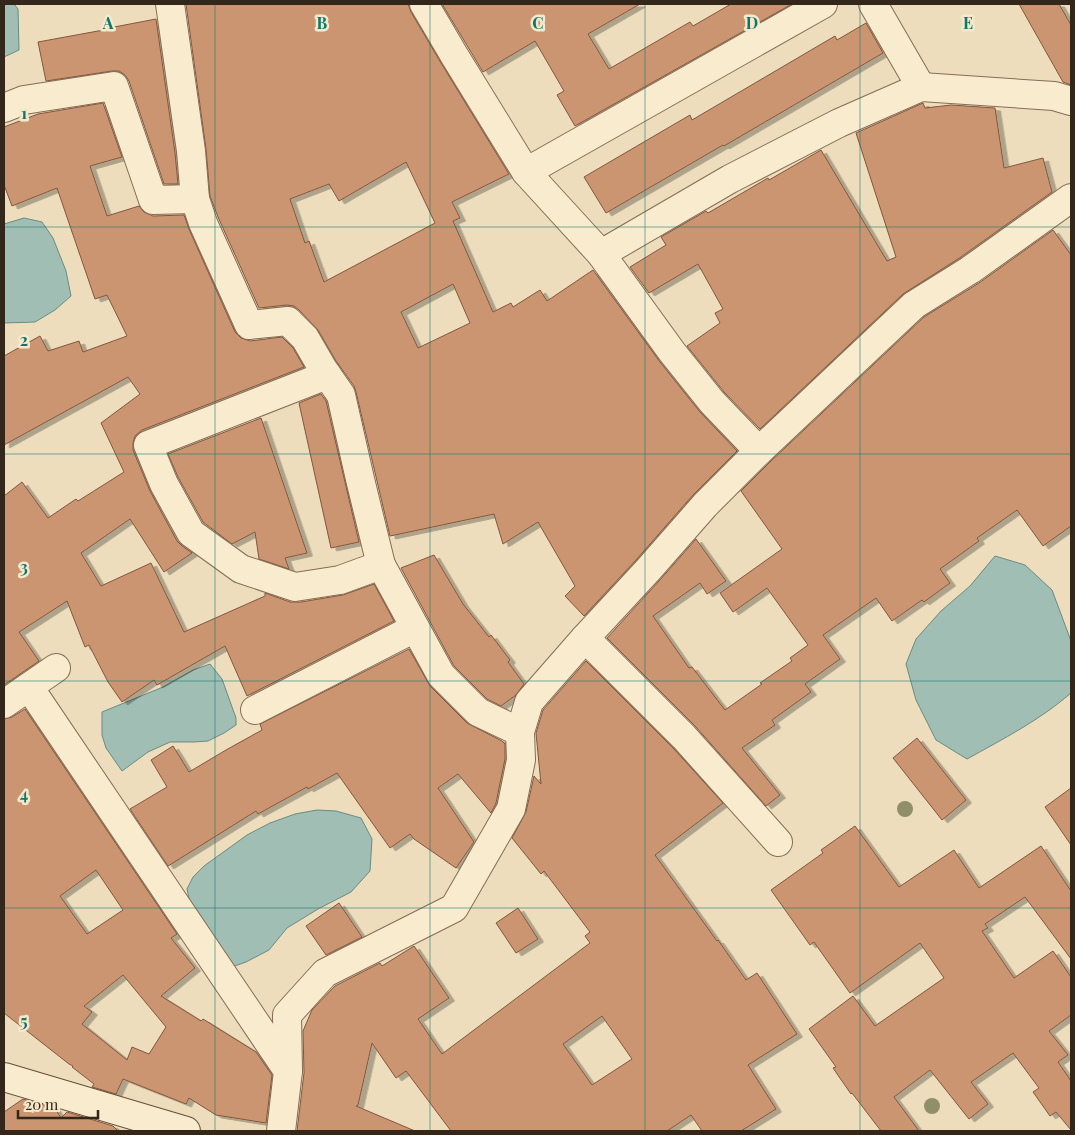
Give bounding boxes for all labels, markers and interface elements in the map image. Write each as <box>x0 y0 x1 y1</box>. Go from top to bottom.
text: A <box>102 12 114 33</box>
text: B <box>317 12 328 33</box>
text: C <box>532 12 544 33</box>
text: D <box>746 12 758 33</box>
text: E <box>963 12 973 33</box>
text: 1 <box>21 102 27 123</box>
text: 2 <box>20 329 28 350</box>
text: 3 <box>20 556 28 577</box>
text: 4 <box>20 783 28 804</box>
text: 5 <box>20 1010 28 1031</box>
scale bar <box>18 1088 98 1120</box>
text: 20 m <box>25 1094 59 1114</box>

